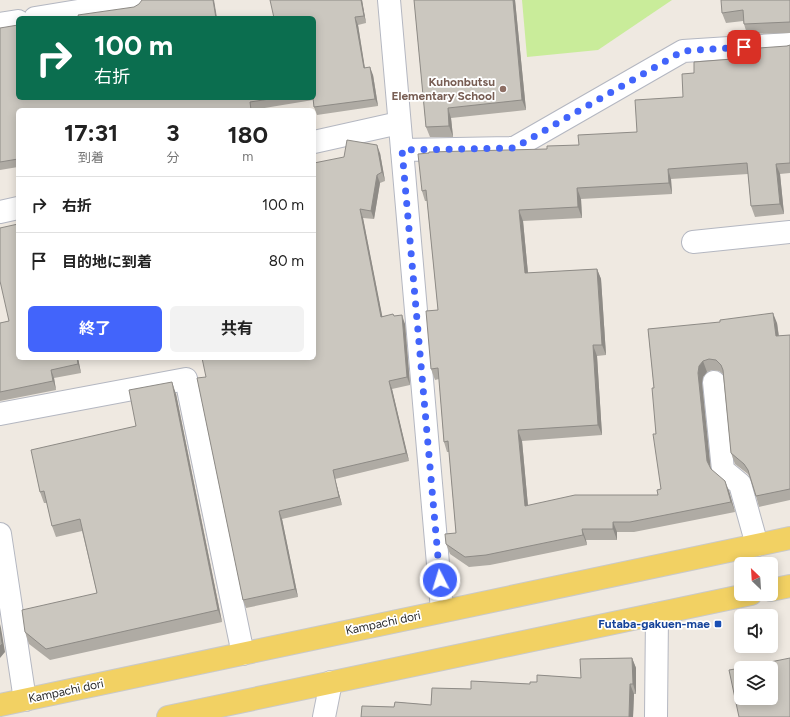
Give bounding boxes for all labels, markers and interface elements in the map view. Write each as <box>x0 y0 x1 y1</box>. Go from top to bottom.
text: 100 m <box>94 28 173 62</box>
pin <box>727 30 761 64</box>
icon: right <box>28 32 80 84</box>
icon: arrive <box>733 36 755 58</box>
text: 右折 <box>94 66 130 88</box>
place label: Kuhonbutsu Elementary School <box>391 75 495 103</box>
marker: Kuhonbutsu Elementary School <box>498 84 508 94</box>
text: 17:31 <box>64 118 118 147</box>
text: 3 <box>166 118 180 147</box>
text: 180 <box>228 120 268 149</box>
text: m <box>242 149 253 164</box>
text: 到着 <box>78 150 104 165</box>
text: 分 <box>166 150 179 165</box>
icon: right <box>28 194 50 216</box>
text: 100 m <box>262 196 304 214</box>
text: 右折 <box>62 197 92 215</box>
icon: arrive <box>28 250 50 272</box>
text: 80 m <box>269 252 304 270</box>
text: 目的地に到着 <box>62 253 152 271</box>
button: 終了 <box>28 306 162 352</box>
button: 共有 <box>170 306 304 352</box>
north arrow <box>734 557 778 601</box>
map controls <box>734 557 778 705</box>
position arrow <box>419 559 461 601</box>
street label: Kampachi dori <box>344 608 422 638</box>
button: sound <box>734 609 778 653</box>
place label: Futaba-gakuen-mae <box>598 617 710 631</box>
marker: Futaba-gakuen-mae <box>713 619 723 629</box>
button: layers <box>734 661 778 705</box>
street label: Kampachi dori <box>27 676 105 706</box>

